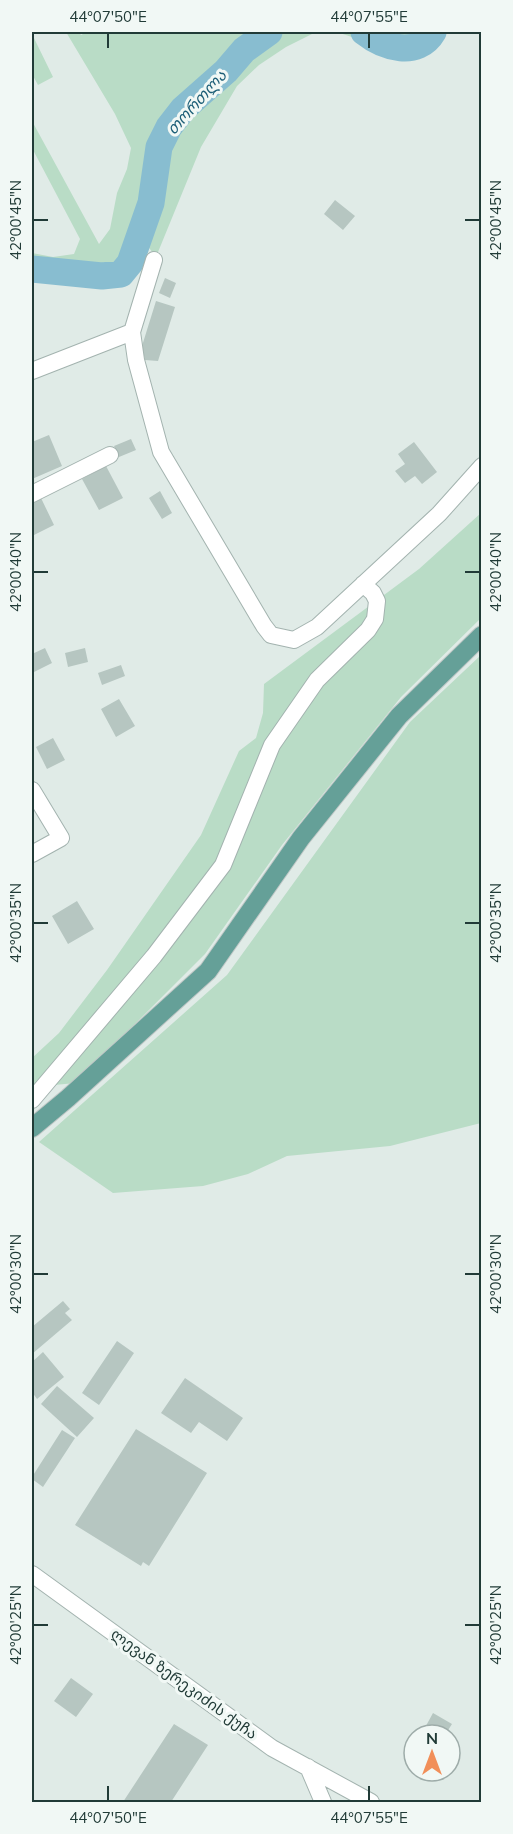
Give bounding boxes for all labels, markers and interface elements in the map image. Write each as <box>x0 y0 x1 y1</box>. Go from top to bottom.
text: 44°07'50"E <box>69 7 147 26</box>
text: 44°07'55"E <box>330 7 408 26</box>
water label: თორთლა <box>162 65 230 138</box>
text: 42°00'45"N <box>6 180 25 260</box>
text: 42°00'45"N <box>486 180 505 260</box>
text: 42°00'40"N <box>6 532 25 612</box>
text: 42°00'40"N <box>486 532 505 612</box>
text: 42°00'35"N <box>6 883 25 963</box>
text: 42°00'35"N <box>486 883 505 963</box>
text: 42°00'30"N <box>6 1234 25 1314</box>
text: 42°00'30"N <box>486 1234 505 1314</box>
text: 42°00'25"N <box>6 1585 25 1665</box>
text: 42°00'25"N <box>486 1585 505 1665</box>
street label: ლევან ზერეკიძის ქუჩა <box>107 1624 261 1743</box>
north arrow <box>402 1723 462 1783</box>
text: N <box>426 1728 438 1748</box>
text: 44°07'50"E <box>69 1808 147 1827</box>
text: 44°07'55"E <box>330 1808 408 1827</box>

